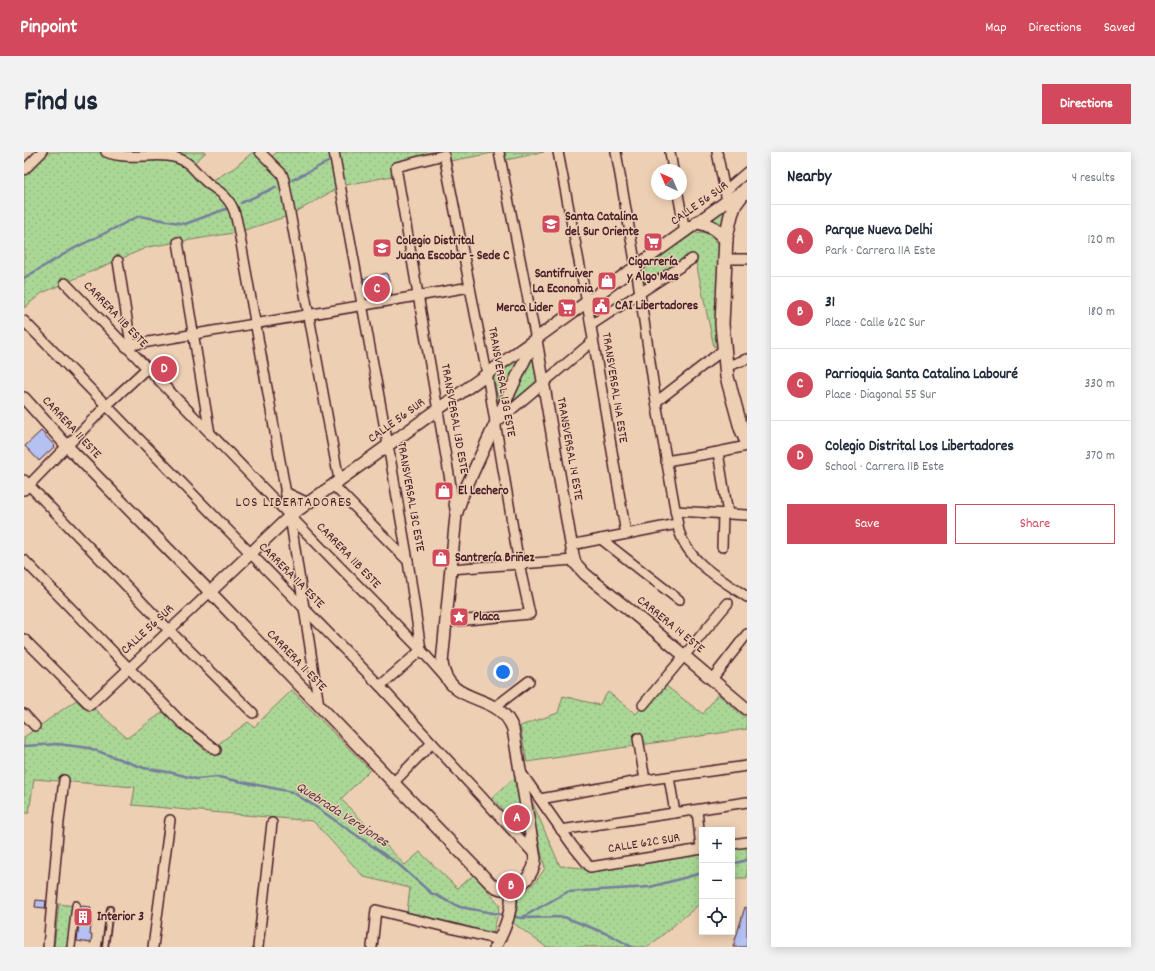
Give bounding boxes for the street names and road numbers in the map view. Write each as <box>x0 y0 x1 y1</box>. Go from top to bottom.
street label: CALLE 56 SUR <box>667 177 733 231</box>
street label: CARRERA 11B ESTE <box>78 277 152 353</box>
street label: TRANSVERSAL 13G ESTE <box>482 326 520 439</box>
street label: TRANSVERSAL 14A ESTE <box>596 331 632 445</box>
street label: TRANSVERSAL 13D ESTE <box>435 362 473 476</box>
street label: CARRERA 11 ESTE <box>37 392 105 464</box>
street label: CALLE 56 SUR <box>364 394 430 448</box>
street label: TRANSVERSAL 14 ESTE <box>551 396 587 502</box>
street label: TRANSVERSAL 13C ESTE <box>391 441 429 553</box>
street label: CARRERA 11B ESTE <box>311 518 385 594</box>
street label: CARRERA 11A ESTE <box>254 539 329 614</box>
street label: CARRERA 14 ESTE <box>632 592 708 658</box>
street label: CALLE 56 SUR <box>117 600 179 660</box>
street label: CARRERA 11 ESTE <box>261 626 331 696</box>
street label: CALLE 62C SUR <box>607 829 681 859</box>

